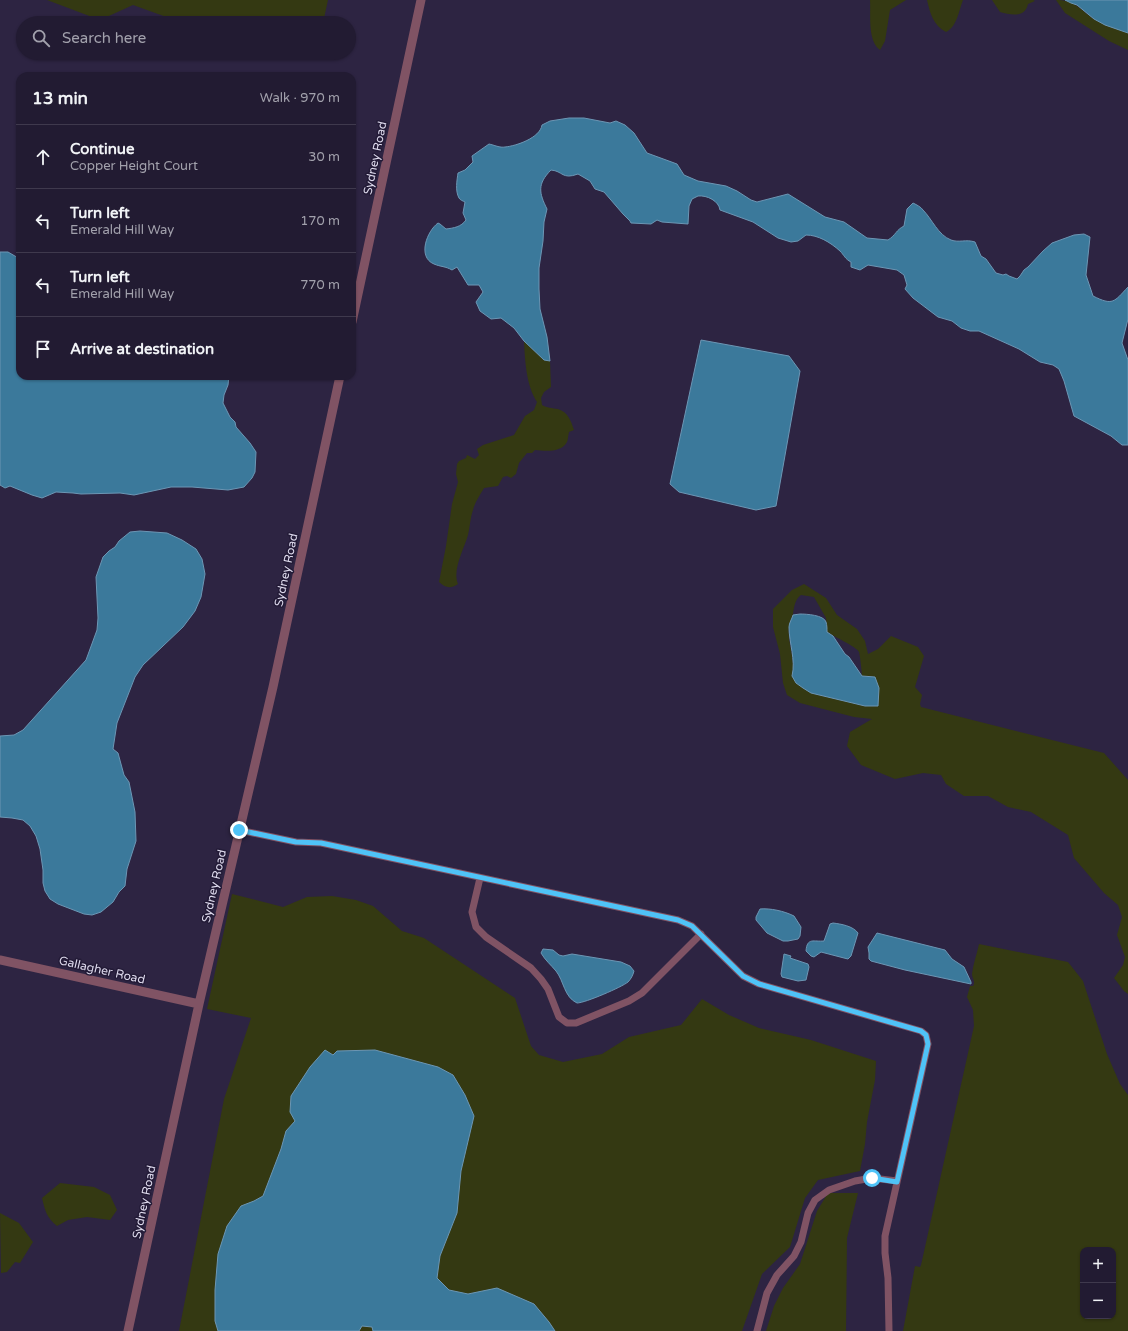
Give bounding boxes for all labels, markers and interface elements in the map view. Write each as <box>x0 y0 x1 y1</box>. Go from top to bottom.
search box <box>16 16 356 60</box>
icon: search <box>30 27 52 49</box>
text: Search here <box>62 29 146 47</box>
text: 13 min <box>32 88 88 109</box>
text: Walk · 970 m <box>260 90 340 106</box>
street label: Sydney Road <box>360 120 390 196</box>
text: Continue <box>70 140 134 158</box>
icon: ahead <box>32 146 54 168</box>
text: 30 m <box>308 149 340 165</box>
text: Copper Height Court <box>70 158 198 174</box>
text: Turn left <box>70 204 130 222</box>
icon: left <box>32 210 54 232</box>
text: 170 m <box>300 213 340 229</box>
text: Emerald Hill Way <box>70 222 174 238</box>
text: Turn left <box>70 268 130 286</box>
icon: left <box>32 274 54 296</box>
text: 770 m <box>300 277 340 293</box>
text: Emerald Hill Way <box>70 286 174 302</box>
icon: arrive <box>32 338 54 360</box>
text: Arrive at destination <box>70 340 214 358</box>
street label: Sydney Road <box>271 532 301 608</box>
route end <box>230 821 248 839</box>
street label: Sydney Road <box>199 848 229 924</box>
street label: Gallagher Road <box>58 953 146 987</box>
street label: Sydney Road <box>129 1164 159 1240</box>
route start <box>863 1169 881 1187</box>
map controls <box>1080 1247 1116 1319</box>
button: + <box>1080 1247 1116 1283</box>
button: − <box>1080 1283 1116 1319</box>

